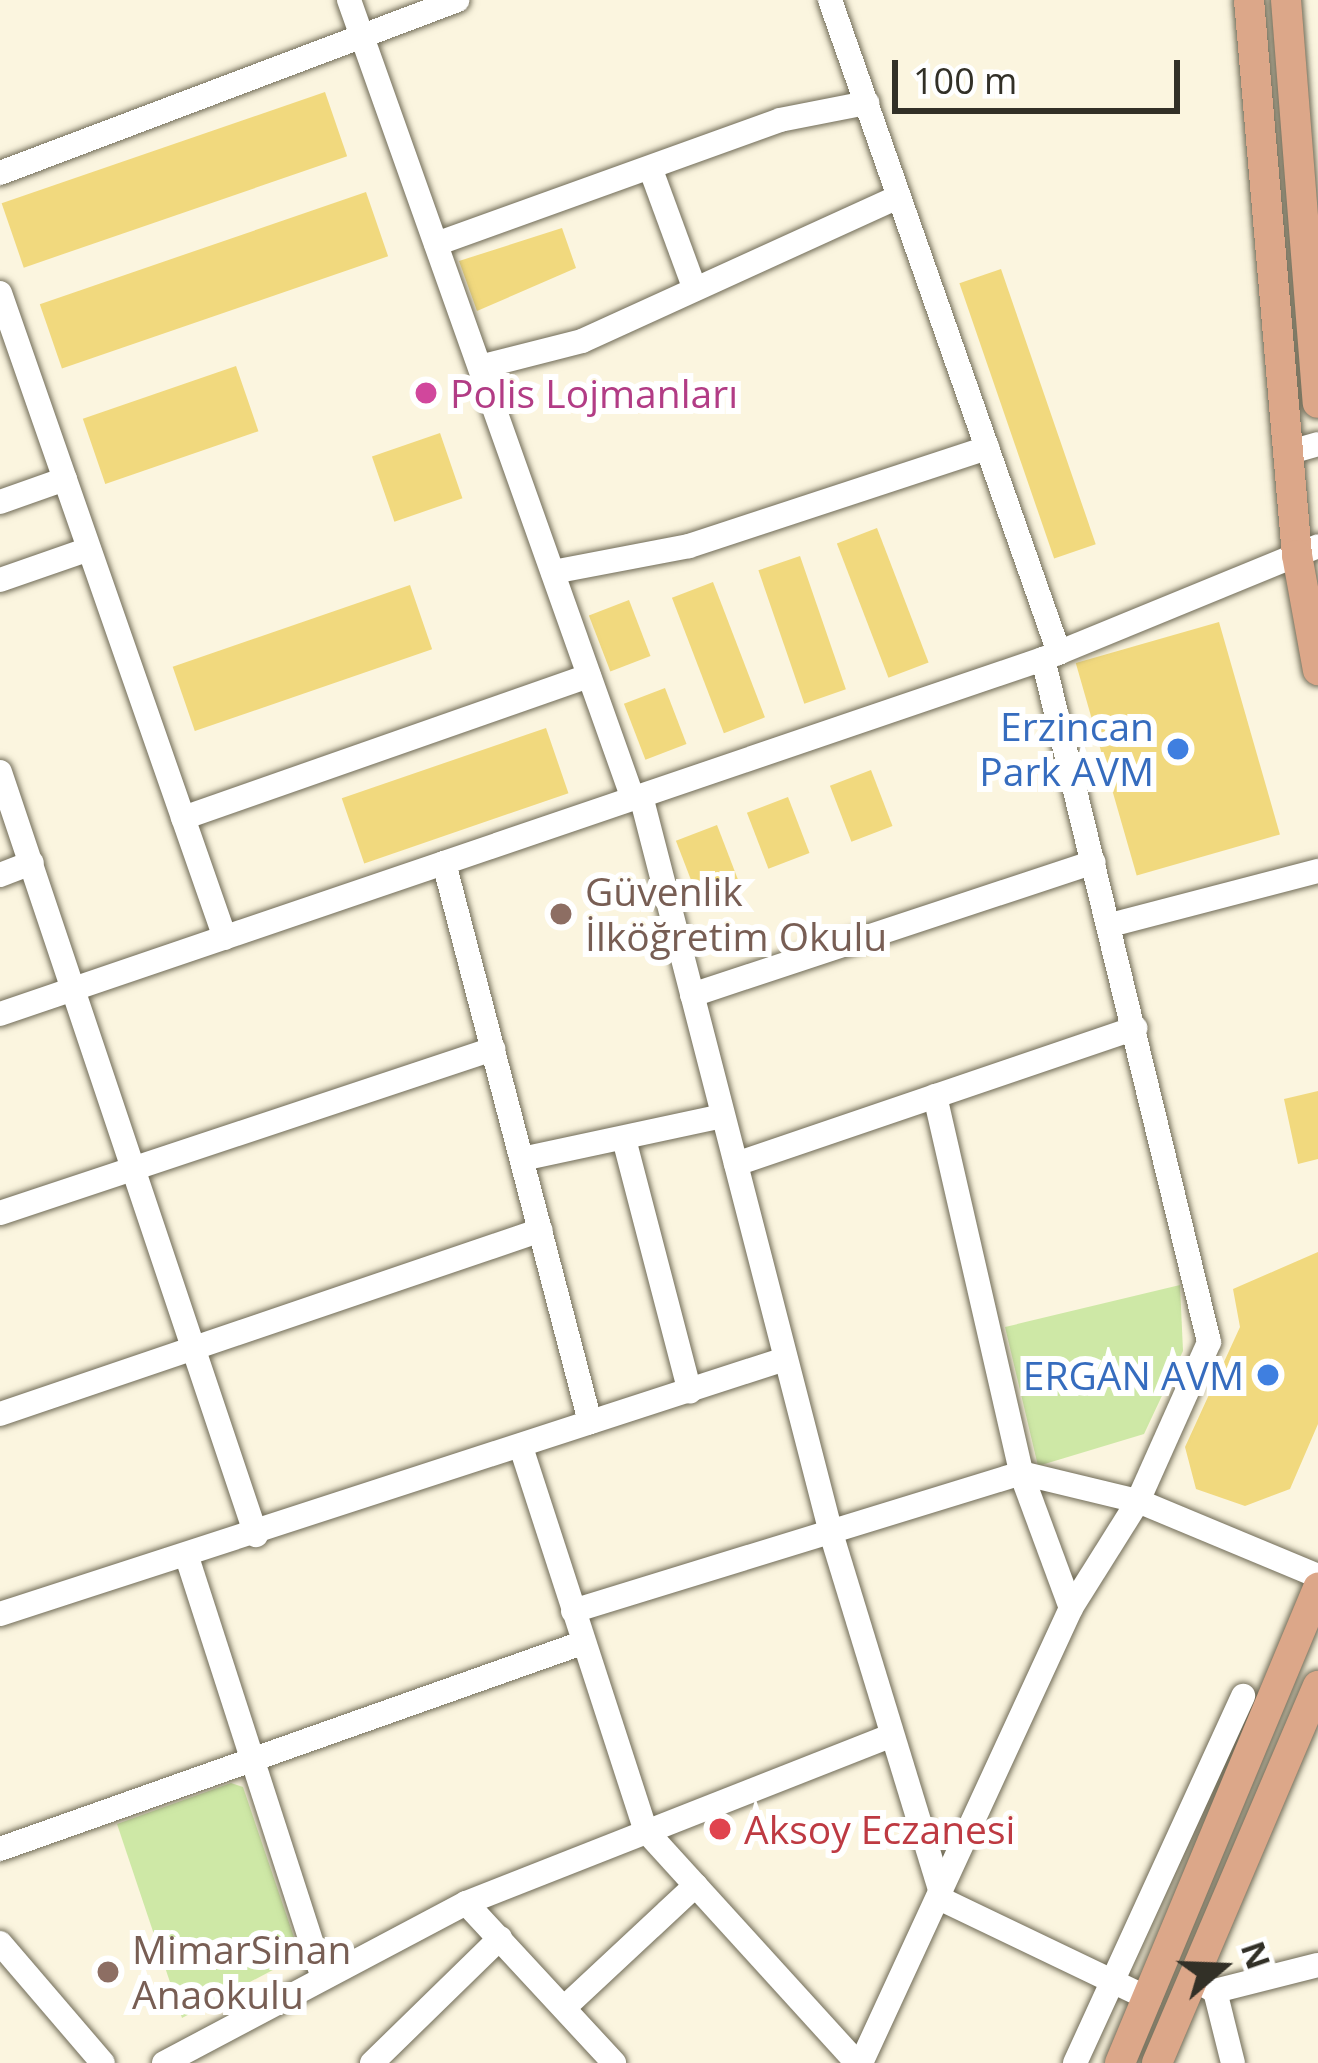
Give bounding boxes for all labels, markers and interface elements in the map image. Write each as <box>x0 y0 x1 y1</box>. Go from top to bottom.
scale bar <box>898 36 1186 110</box>
text: 100 m <box>913 56 1017 105</box>
place label: Polis Lojmanları <box>450 370 738 416</box>
marker: Polis Lojmanları <box>413 380 439 406</box>
place label: Erzincan Park AVM <box>979 704 1154 795</box>
marker: Erzincan Park AVM <box>1165 736 1191 762</box>
place label: Güvenlik İlköğretim Okulu <box>585 869 887 960</box>
marker: Güvenlik İlköğretim Okulu <box>548 901 574 927</box>
place label: ERGAN AVM <box>1023 1352 1244 1398</box>
marker: ERGAN AVM <box>1255 1362 1281 1388</box>
place label: Aksoy Eczanesi <box>744 1806 1015 1852</box>
marker: Aksoy Eczanesi <box>707 1816 733 1842</box>
north arrow <box>1162 1907 1282 2027</box>
place label: MimarSinan Anaokulu <box>132 1927 351 2018</box>
text: N <box>1231 1935 1282 1975</box>
marker: MimarSinan Anaokulu <box>95 1959 121 1985</box>

